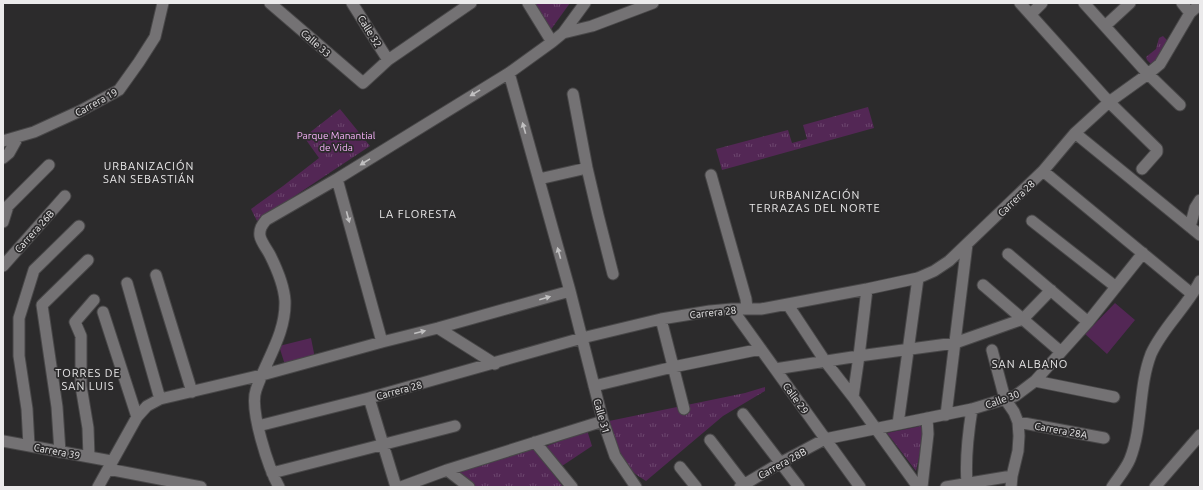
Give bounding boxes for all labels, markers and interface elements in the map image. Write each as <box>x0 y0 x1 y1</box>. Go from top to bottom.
street label: Calle 32 <box>355 13 384 49</box>
street label: Calle 33 <box>299 28 333 59</box>
street label: Carrera 19 <box>73 86 119 119</box>
one-way arrow <box>469 90 481 97</box>
one-way arrow <box>521 122 527 134</box>
park label: Parque Manantial de Vida <box>297 130 376 153</box>
one-way arrow <box>360 158 370 166</box>
district label: URBANIZACIÓN SAN SEBASTIÁN <box>103 159 195 185</box>
street label: Carrera 28 <box>996 178 1037 219</box>
district label: URBANIZACIÓN TERRAZAS DEL NORTE <box>749 188 881 214</box>
street label: Carrera 26B <box>12 208 56 255</box>
district label: LA FLORESTA <box>379 208 457 220</box>
one-way arrow <box>345 211 351 223</box>
one-way arrow <box>556 247 562 259</box>
one-way arrow <box>539 294 551 300</box>
street label: Carrera 28 <box>689 305 737 320</box>
one-way arrow <box>414 329 426 335</box>
district label: SAN ALBANO <box>992 358 1068 370</box>
district label: TORRES DE SAN LUIS <box>55 367 121 392</box>
street label: Carrera 28 <box>375 379 424 402</box>
street label: Calle 29 <box>781 381 811 416</box>
street label: Calle 30 <box>984 388 1021 411</box>
street label: Calle 31 <box>591 397 612 435</box>
street label: Carrera 28A <box>1034 420 1089 441</box>
street label: Carrera 39 <box>33 442 81 461</box>
street label: Carrera 28B <box>756 446 808 481</box>

